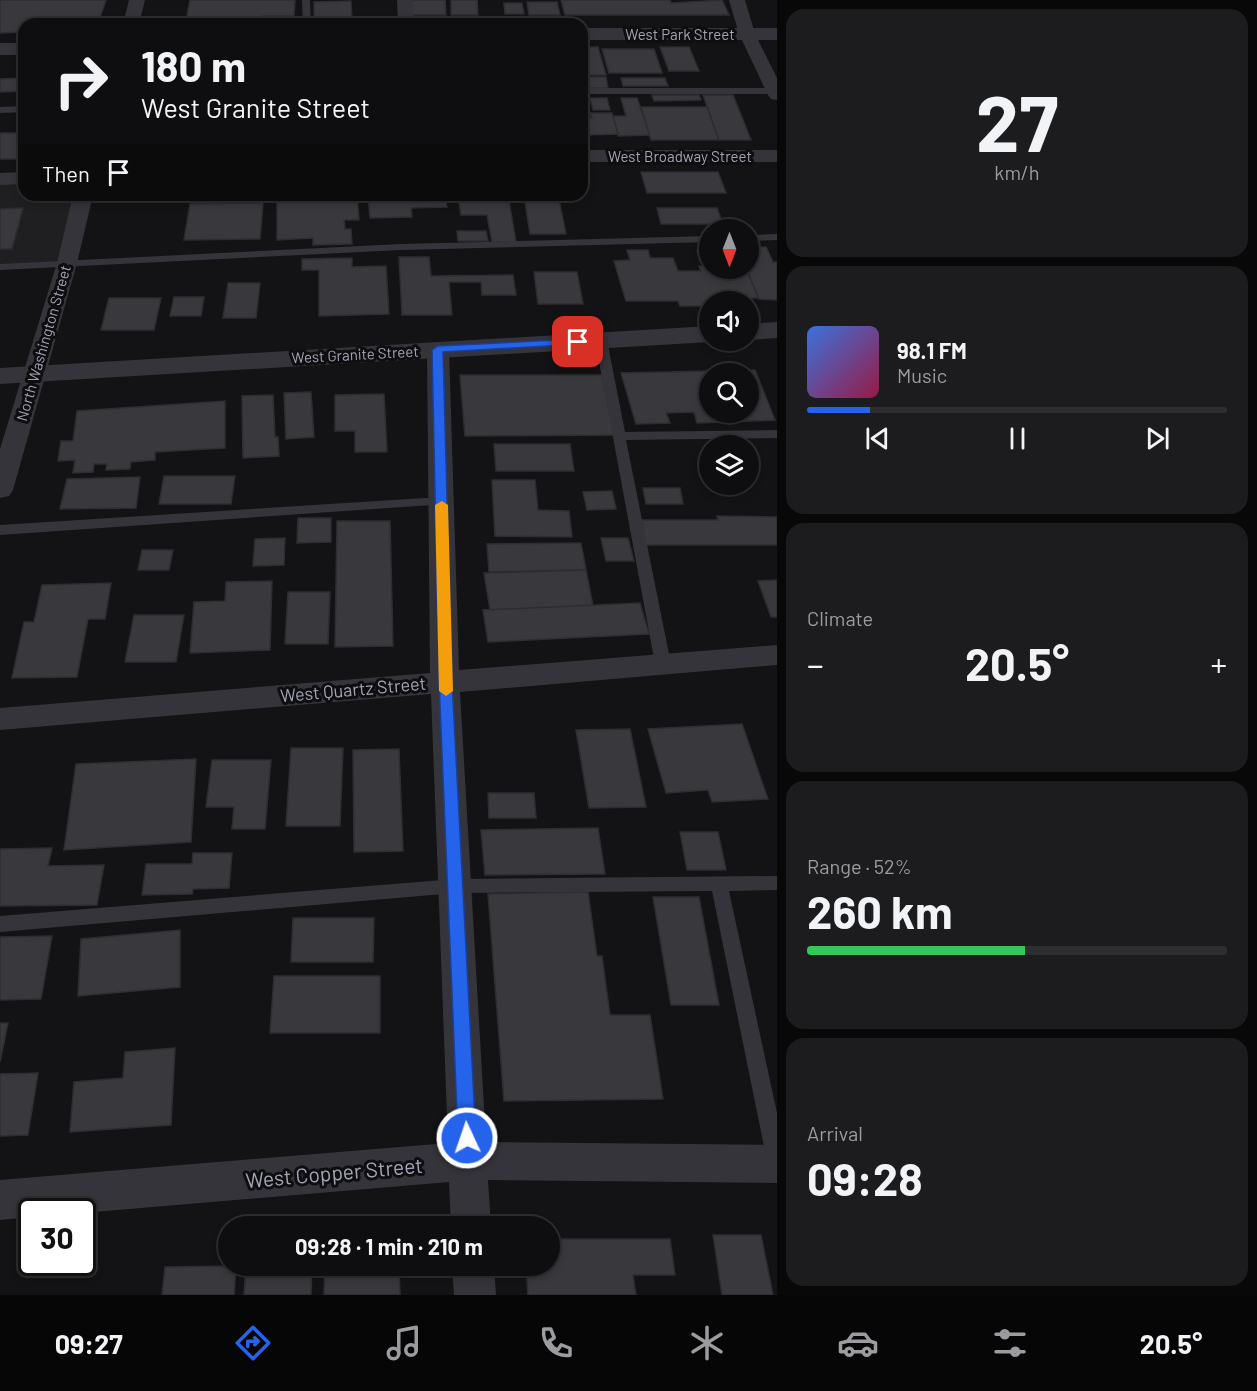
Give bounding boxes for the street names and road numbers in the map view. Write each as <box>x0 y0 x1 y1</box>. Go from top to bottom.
street label: West Park Street <box>625 25 735 43</box>
street label: West Broadway Street <box>608 147 752 165</box>
street label: North Washington Street <box>12 263 74 423</box>
street label: West Granite Street <box>291 342 419 366</box>
street label: West Quartz Street <box>279 672 427 706</box>
street label: West Copper Street <box>244 1152 424 1192</box>

